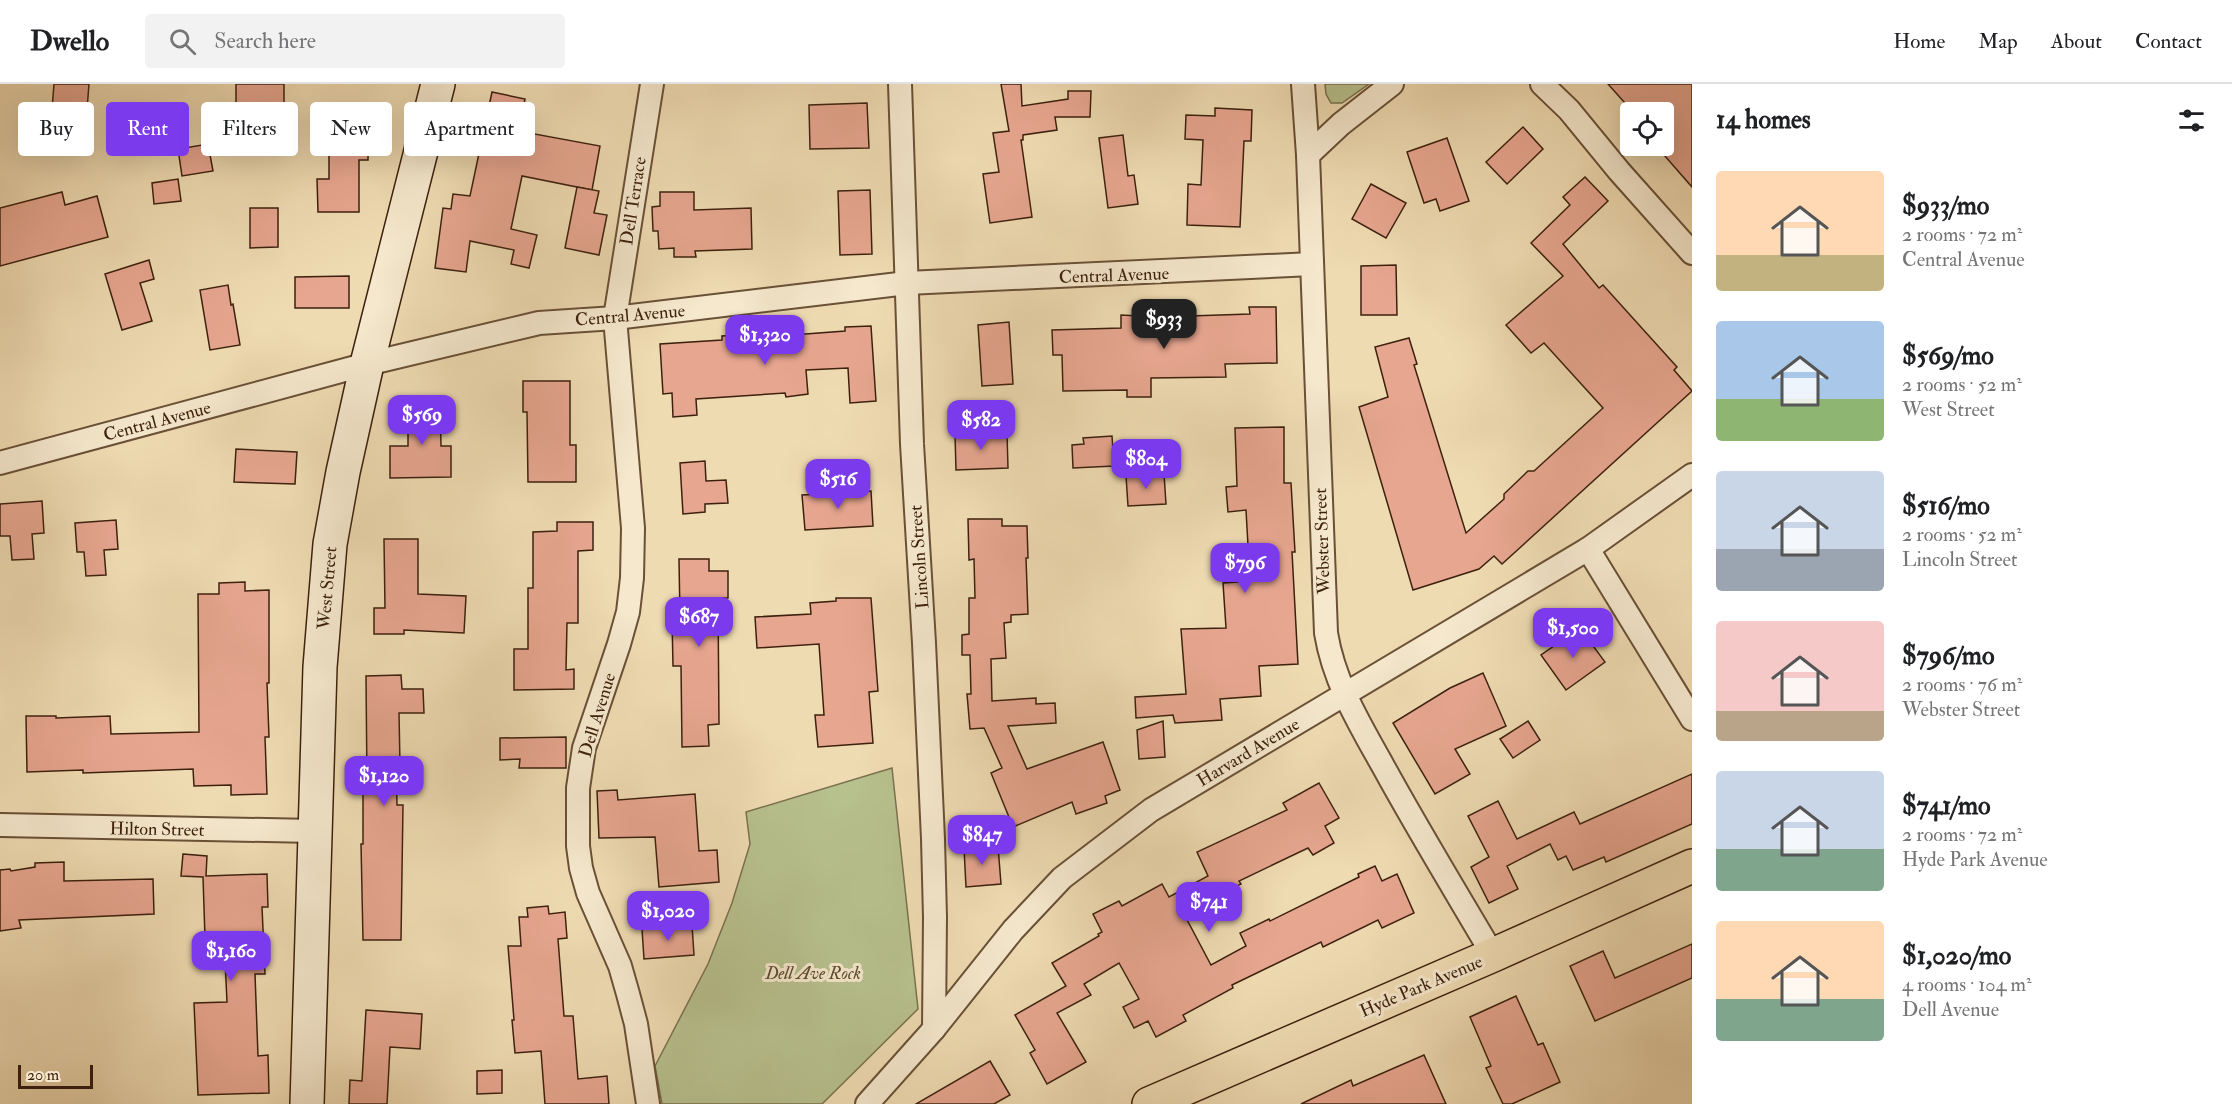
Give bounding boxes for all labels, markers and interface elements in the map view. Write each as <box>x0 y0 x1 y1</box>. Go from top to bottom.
search box <box>145 14 565 68</box>
text: Dwello <box>30 24 109 59</box>
icon: search <box>166 25 199 58</box>
text: Search here <box>214 27 316 55</box>
text: Home <box>1893 28 1945 55</box>
text: Map <box>1978 28 2018 55</box>
text: About <box>2051 28 2102 55</box>
text: Contact <box>2135 28 2202 55</box>
chip: Buy <box>18 102 94 156</box>
chip: Rent <box>106 102 189 156</box>
chip: Filters <box>201 102 298 156</box>
chip: New <box>310 102 392 156</box>
chip: Apartment <box>404 102 535 156</box>
map controls <box>1620 102 1674 156</box>
button: locate <box>1620 102 1674 156</box>
text: 14 homes <box>1716 104 1811 136</box>
icon: filters <box>2175 104 2208 137</box>
street label: Dell Terrace <box>615 155 652 247</box>
text: $933/mo <box>1902 190 1989 222</box>
icon: home <box>1764 195 1836 267</box>
text: 2 rooms · 72 m² <box>1902 222 2022 247</box>
text: Central Avenue <box>1902 247 2025 272</box>
street label: Central Avenue <box>1058 262 1170 289</box>
street label: Central Avenue <box>574 299 686 332</box>
pin: $933 <box>1128 299 1200 350</box>
text: $933 <box>1146 306 1182 331</box>
pin: $1,320 <box>716 315 814 366</box>
text: $1,320 <box>739 322 791 347</box>
text: $569/mo <box>1902 340 1994 372</box>
icon: home <box>1764 345 1836 417</box>
text: 2 rooms · 52 m² <box>1902 372 2022 397</box>
pin: $569 <box>386 395 458 446</box>
street label: Central Avenue <box>101 396 214 447</box>
text: West Street <box>1902 397 1995 422</box>
pin: $582 <box>945 400 1017 451</box>
text: $569 <box>402 402 442 427</box>
text: $582 <box>961 407 1001 432</box>
pin: $804 <box>1110 439 1182 490</box>
text: $804 <box>1125 446 1167 471</box>
pin: $516 <box>802 459 874 510</box>
text: $516 <box>819 466 857 491</box>
street label: Webster Street <box>1309 487 1336 596</box>
text: $516/mo <box>1902 490 1990 522</box>
icon: home <box>1764 495 1836 567</box>
street label: Lincoln Street <box>904 504 935 610</box>
text: 2 rooms · 52 m² <box>1902 522 2022 547</box>
pin: $796 <box>1209 543 1281 594</box>
street label: West Street <box>312 545 343 632</box>
text: Lincoln Street <box>1902 547 2017 572</box>
text: $796 <box>1225 550 1265 575</box>
pin: $687 <box>663 597 735 648</box>
text: $687 <box>679 604 719 629</box>
pin: $1,500 <box>1524 608 1622 659</box>
text: $1,500 <box>1547 615 1599 640</box>
text: $796/mo <box>1902 640 1994 672</box>
icon: home <box>1764 645 1836 717</box>
street label: Dell Avenue <box>574 670 621 760</box>
text: 2 rooms · 76 m² <box>1902 672 2022 697</box>
text: Webster Street <box>1902 697 2020 722</box>
street label: Harvard Avenue <box>1193 713 1304 792</box>
pin: $1,120 <box>335 756 433 807</box>
text: $1,120 <box>359 763 409 788</box>
text: $741/mo <box>1902 790 1991 822</box>
icon: home <box>1764 795 1836 867</box>
pin: $847 <box>946 815 1018 866</box>
street label: Hilton Street <box>109 817 205 842</box>
text: $847 <box>962 822 1002 847</box>
text: 2 rooms · 72 m² <box>1902 822 2022 847</box>
text: Hyde Park Avenue <box>1902 847 2048 872</box>
pin: $741 <box>1173 882 1245 933</box>
text: $741 <box>1190 889 1228 914</box>
pin: $1,020 <box>619 891 717 942</box>
text: $1,020 <box>641 898 695 923</box>
pin: $1,160 <box>182 931 280 982</box>
text: $1,160 <box>206 938 256 963</box>
text: $1,020/mo <box>1902 940 2011 972</box>
icon: home <box>1764 945 1836 1017</box>
street label: Hyde Park Avenue <box>1356 950 1486 1023</box>
park label: Dell Ave Rock <box>764 962 861 985</box>
text: 4 rooms · 104 m² <box>1902 972 2032 997</box>
text: Dell Avenue <box>1902 997 1999 1022</box>
scale bar <box>18 1062 93 1090</box>
text: 20 m <box>27 1065 59 1085</box>

